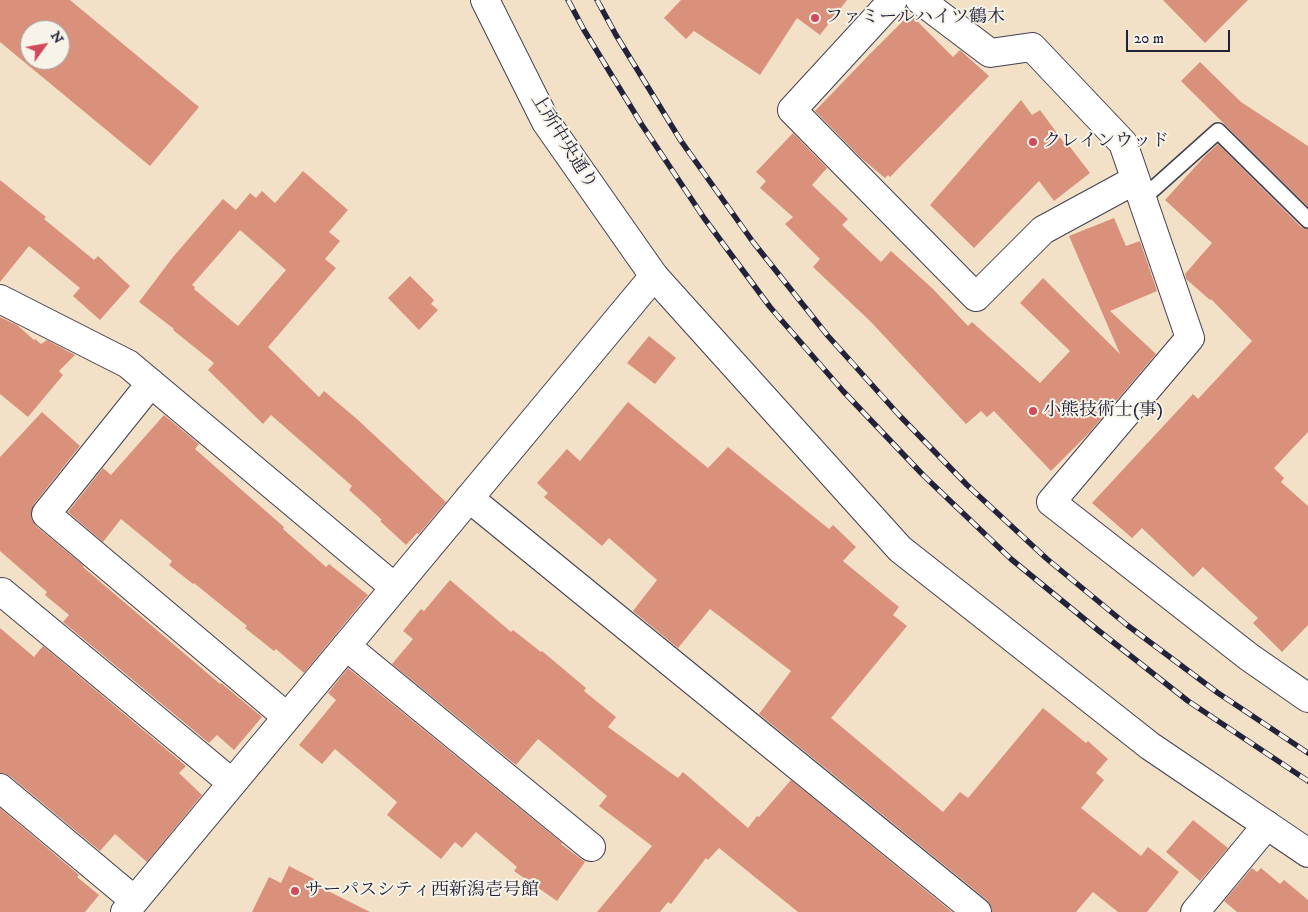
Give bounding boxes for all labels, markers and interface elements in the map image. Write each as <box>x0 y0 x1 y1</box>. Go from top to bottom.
place label: ファミールハイツ鶴木 <box>825 7 1005 29</box>
marker: ファミールハイツ鶴木 <box>809 12 821 24</box>
north arrow <box>20 20 70 70</box>
scale bar <box>1128 20 1232 52</box>
text: N <box>46 28 68 47</box>
text: 20 m <box>1134 29 1164 48</box>
street label: 上所中央通り <box>525 90 601 194</box>
place label: クレインウッド <box>1043 131 1169 153</box>
marker: クレインウッド <box>1027 136 1039 148</box>
place label: 小熊技術士(事) <box>1043 400 1163 422</box>
marker: 小熊技術士(事) <box>1027 405 1039 417</box>
place label: サーパスシティ西新潟壱号館 <box>305 880 539 902</box>
marker: サーパスシティ西新潟壱号館 <box>289 885 301 897</box>

